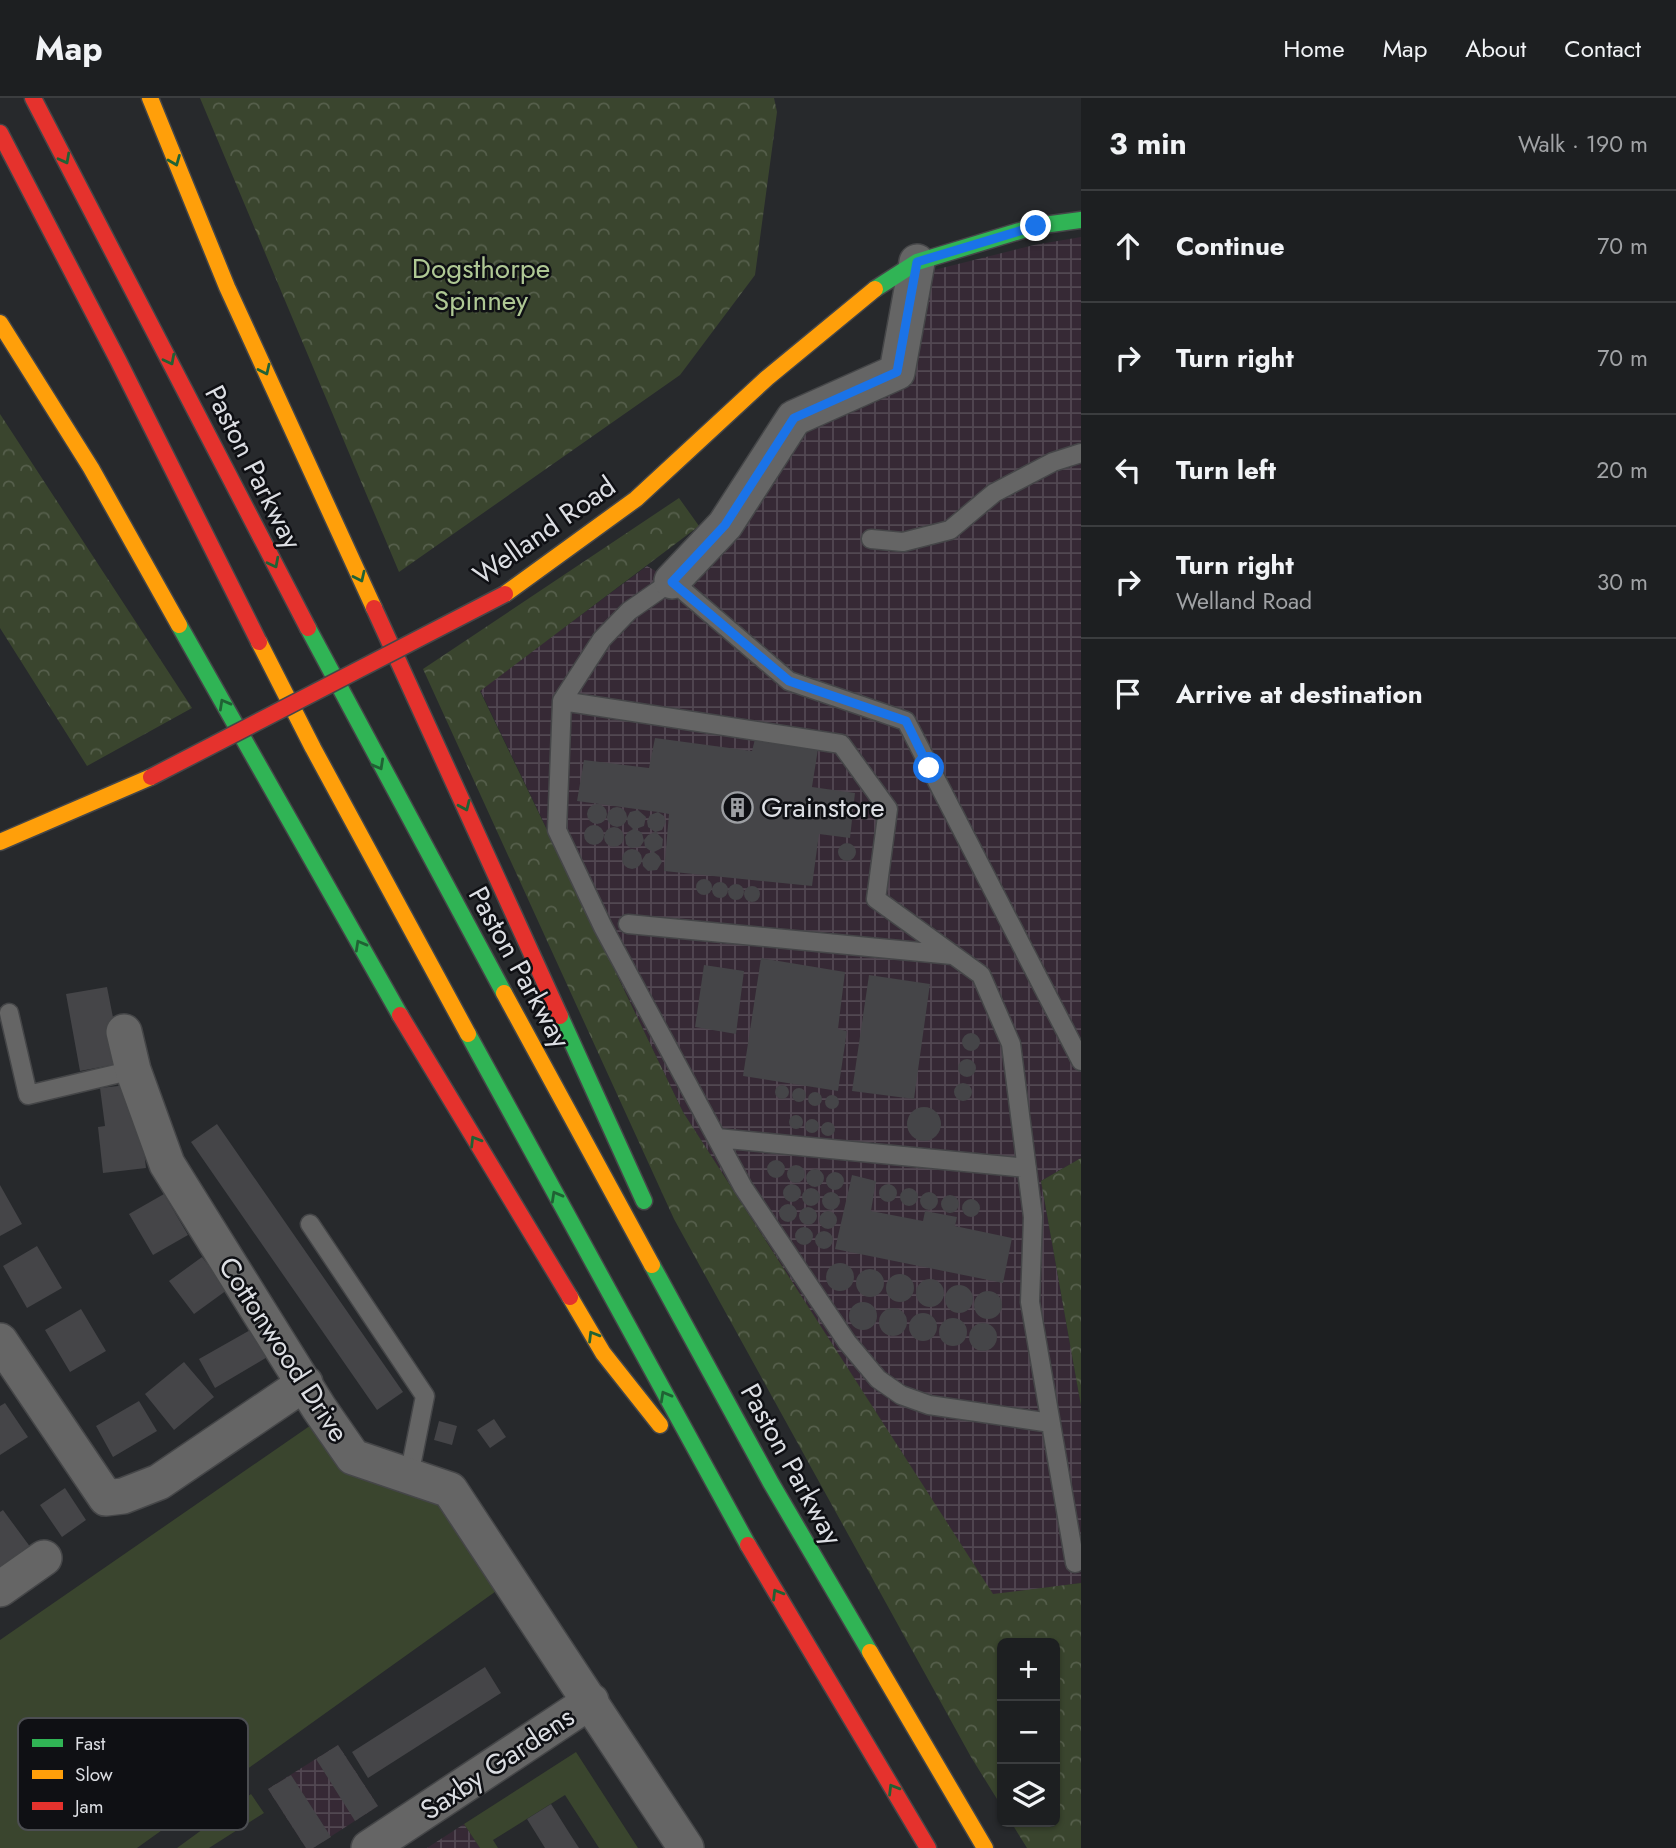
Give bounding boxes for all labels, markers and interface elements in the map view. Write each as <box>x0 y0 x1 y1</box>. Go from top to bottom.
text: Map <box>35 25 103 72</box>
text: Home <box>1283 31 1345 66</box>
text: Map <box>1383 31 1427 66</box>
text: About <box>1465 31 1526 66</box>
text: Contact <box>1564 31 1641 66</box>
text: 3 min <box>1109 122 1187 165</box>
text: Walk · 190 m <box>1518 127 1648 161</box>
one-way arrow <box>57 151 70 164</box>
one-way arrow <box>167 154 181 166</box>
route end <box>1020 210 1051 241</box>
icon: ahead <box>1109 227 1147 265</box>
text: Continue <box>1176 227 1285 265</box>
text: 70 m <box>1597 229 1648 263</box>
park label: Dogsthorpe Spinney <box>412 248 550 321</box>
icon: right <box>1109 339 1147 377</box>
text: Turn right <box>1176 339 1294 377</box>
text: 70 m <box>1597 341 1648 375</box>
one-way arrow <box>162 353 175 365</box>
one-way arrow <box>257 363 271 375</box>
street label: Paston Parkway <box>195 378 313 557</box>
icon: left <box>1109 451 1147 489</box>
text: Turn left <box>1176 451 1276 489</box>
text: 20 m <box>1596 453 1648 487</box>
street label: Welland Road <box>465 466 624 595</box>
text: Turn right <box>1176 546 1294 584</box>
one-way arrow <box>266 556 279 568</box>
icon: right <box>1109 563 1147 601</box>
text: 30 m <box>1597 565 1648 599</box>
one-way arrow <box>352 570 366 582</box>
text: Welland Road <box>1176 584 1312 618</box>
icon: arrive <box>1109 675 1147 713</box>
text: Arrive at destination <box>1176 675 1423 713</box>
one-way arrow <box>219 699 232 711</box>
route start <box>913 752 944 783</box>
one-way arrow <box>371 757 384 770</box>
place label: Grainstore <box>761 787 885 828</box>
building icon: Grainstore <box>721 790 755 824</box>
one-way arrow <box>457 799 471 811</box>
street label: Paston Parkway <box>458 879 581 1056</box>
one-way arrow <box>355 940 368 952</box>
one-way arrow <box>471 1136 484 1149</box>
one-way arrow <box>551 1191 564 1203</box>
street label: Cottonwood Drive <box>208 1249 359 1450</box>
one-way arrow <box>588 1330 601 1343</box>
street label: Paston Parkway <box>730 1376 853 1553</box>
one-way arrow <box>660 1391 673 1403</box>
one-way arrow <box>772 1588 785 1601</box>
map controls <box>997 1638 1060 1827</box>
button: + <box>997 1638 1060 1701</box>
street label: Saxby Gardens <box>412 1697 583 1830</box>
button: − <box>997 1701 1060 1764</box>
legend <box>18 1718 248 1830</box>
text: Fast <box>75 1730 106 1757</box>
text: Slow <box>75 1761 113 1788</box>
button: layers <box>997 1764 1060 1827</box>
one-way arrow <box>888 1784 901 1797</box>
text: Jam <box>72 1793 104 1820</box>

